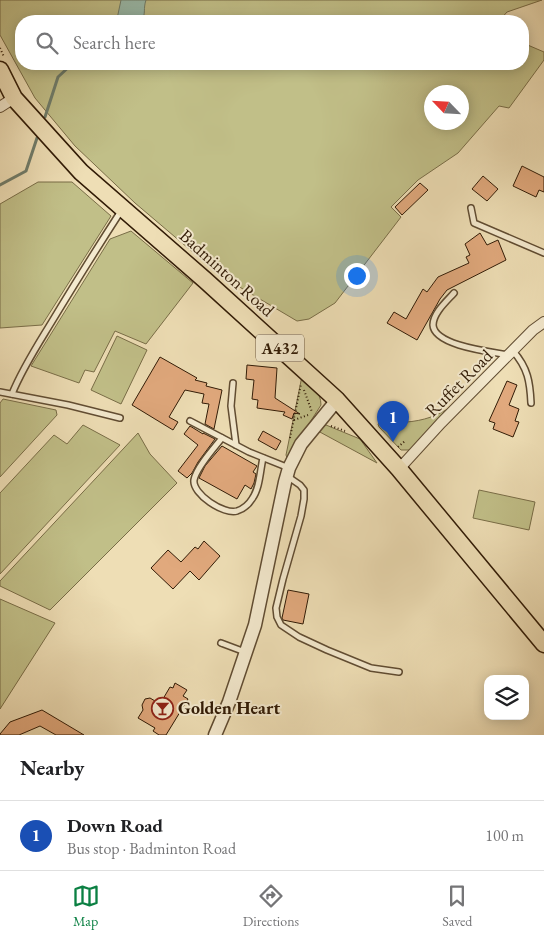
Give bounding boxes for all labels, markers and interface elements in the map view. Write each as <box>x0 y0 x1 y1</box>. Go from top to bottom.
search box <box>15 15 529 70</box>
icon: search <box>33 29 61 57</box>
text: Search here <box>73 30 155 55</box>
north arrow <box>424 85 469 130</box>
street label: Badminton Road <box>175 224 280 322</box>
your location <box>344 263 370 289</box>
road number: A432 <box>256 334 304 362</box>
street label: Ruffet Road <box>420 343 498 421</box>
pin: 1 <box>377 401 409 442</box>
map controls <box>484 675 529 720</box>
button: layers <box>484 675 529 720</box>
bar icon: Golden Heart <box>150 696 174 720</box>
place label: Golden Heart <box>178 696 280 719</box>
text: Nearby <box>20 754 84 781</box>
text: Down Road <box>67 813 163 838</box>
text: 1 <box>32 825 40 846</box>
text: 100 m <box>485 825 524 846</box>
text: Bus stop · Badminton Road <box>67 838 236 859</box>
tab: Map <box>72 882 100 930</box>
tab: Directions <box>243 882 299 930</box>
tab: Saved <box>442 882 472 930</box>

